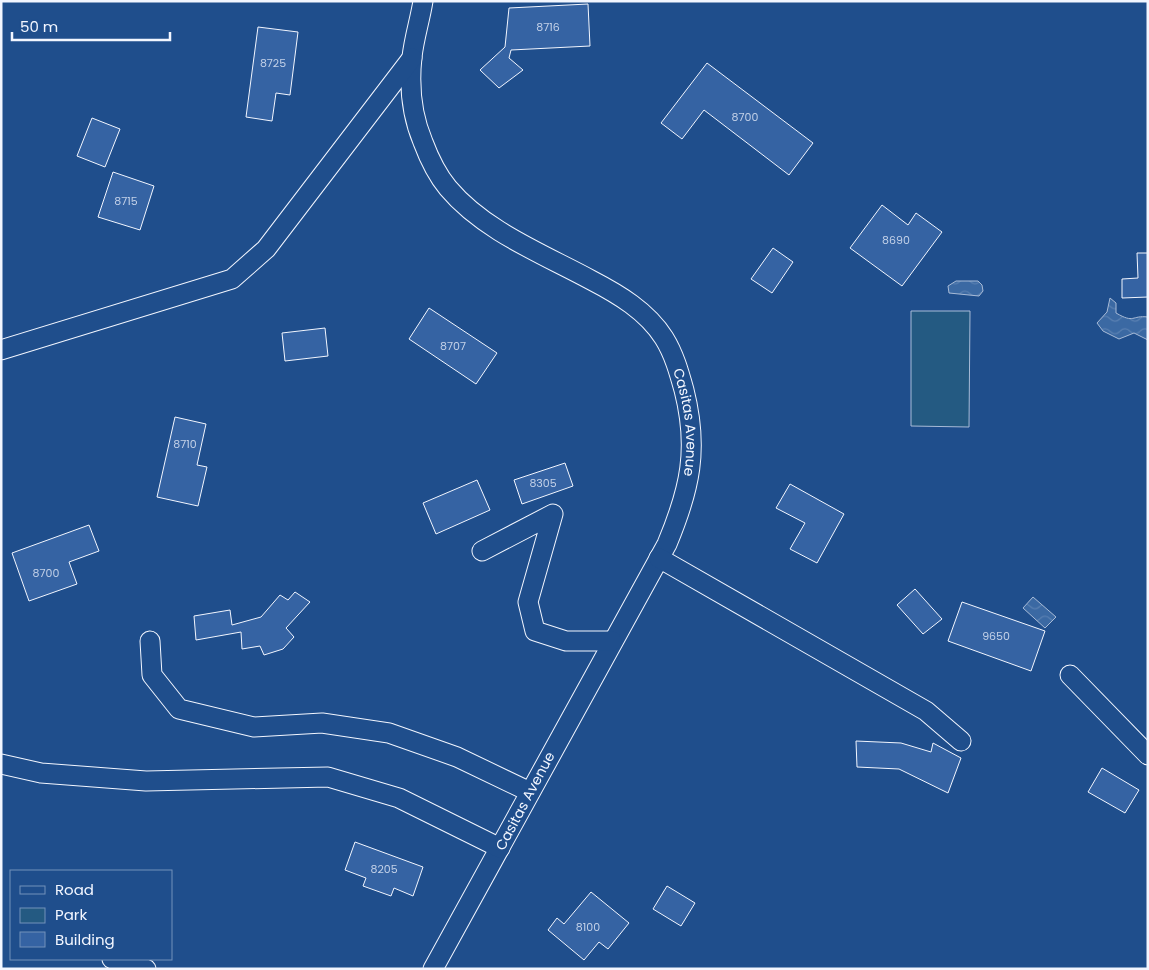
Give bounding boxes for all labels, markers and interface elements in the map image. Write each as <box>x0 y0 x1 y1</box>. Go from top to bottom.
scale bar <box>12 10 170 42</box>
text: 50 m <box>20 16 58 37</box>
house number: 8716 <box>536 19 560 35</box>
house number: 8725 <box>260 55 286 71</box>
house number: 8700 <box>732 109 758 125</box>
house number: 8715 <box>114 193 138 209</box>
house number: 8690 <box>882 232 910 248</box>
house number: 8707 <box>440 338 466 354</box>
street label: Casitas Avenue <box>668 366 701 478</box>
house number: 8710 <box>173 436 197 452</box>
house number: 8305 <box>529 475 557 491</box>
house number: 8700 <box>33 565 59 581</box>
house number: 9650 <box>982 628 1010 644</box>
street label: Casitas Avenue <box>491 748 560 854</box>
house number: 8205 <box>370 861 398 877</box>
legend <box>10 870 172 960</box>
text: Road <box>55 879 94 900</box>
text: Park <box>55 904 87 925</box>
house number: 8100 <box>576 919 600 935</box>
text: Building <box>55 929 115 950</box>

